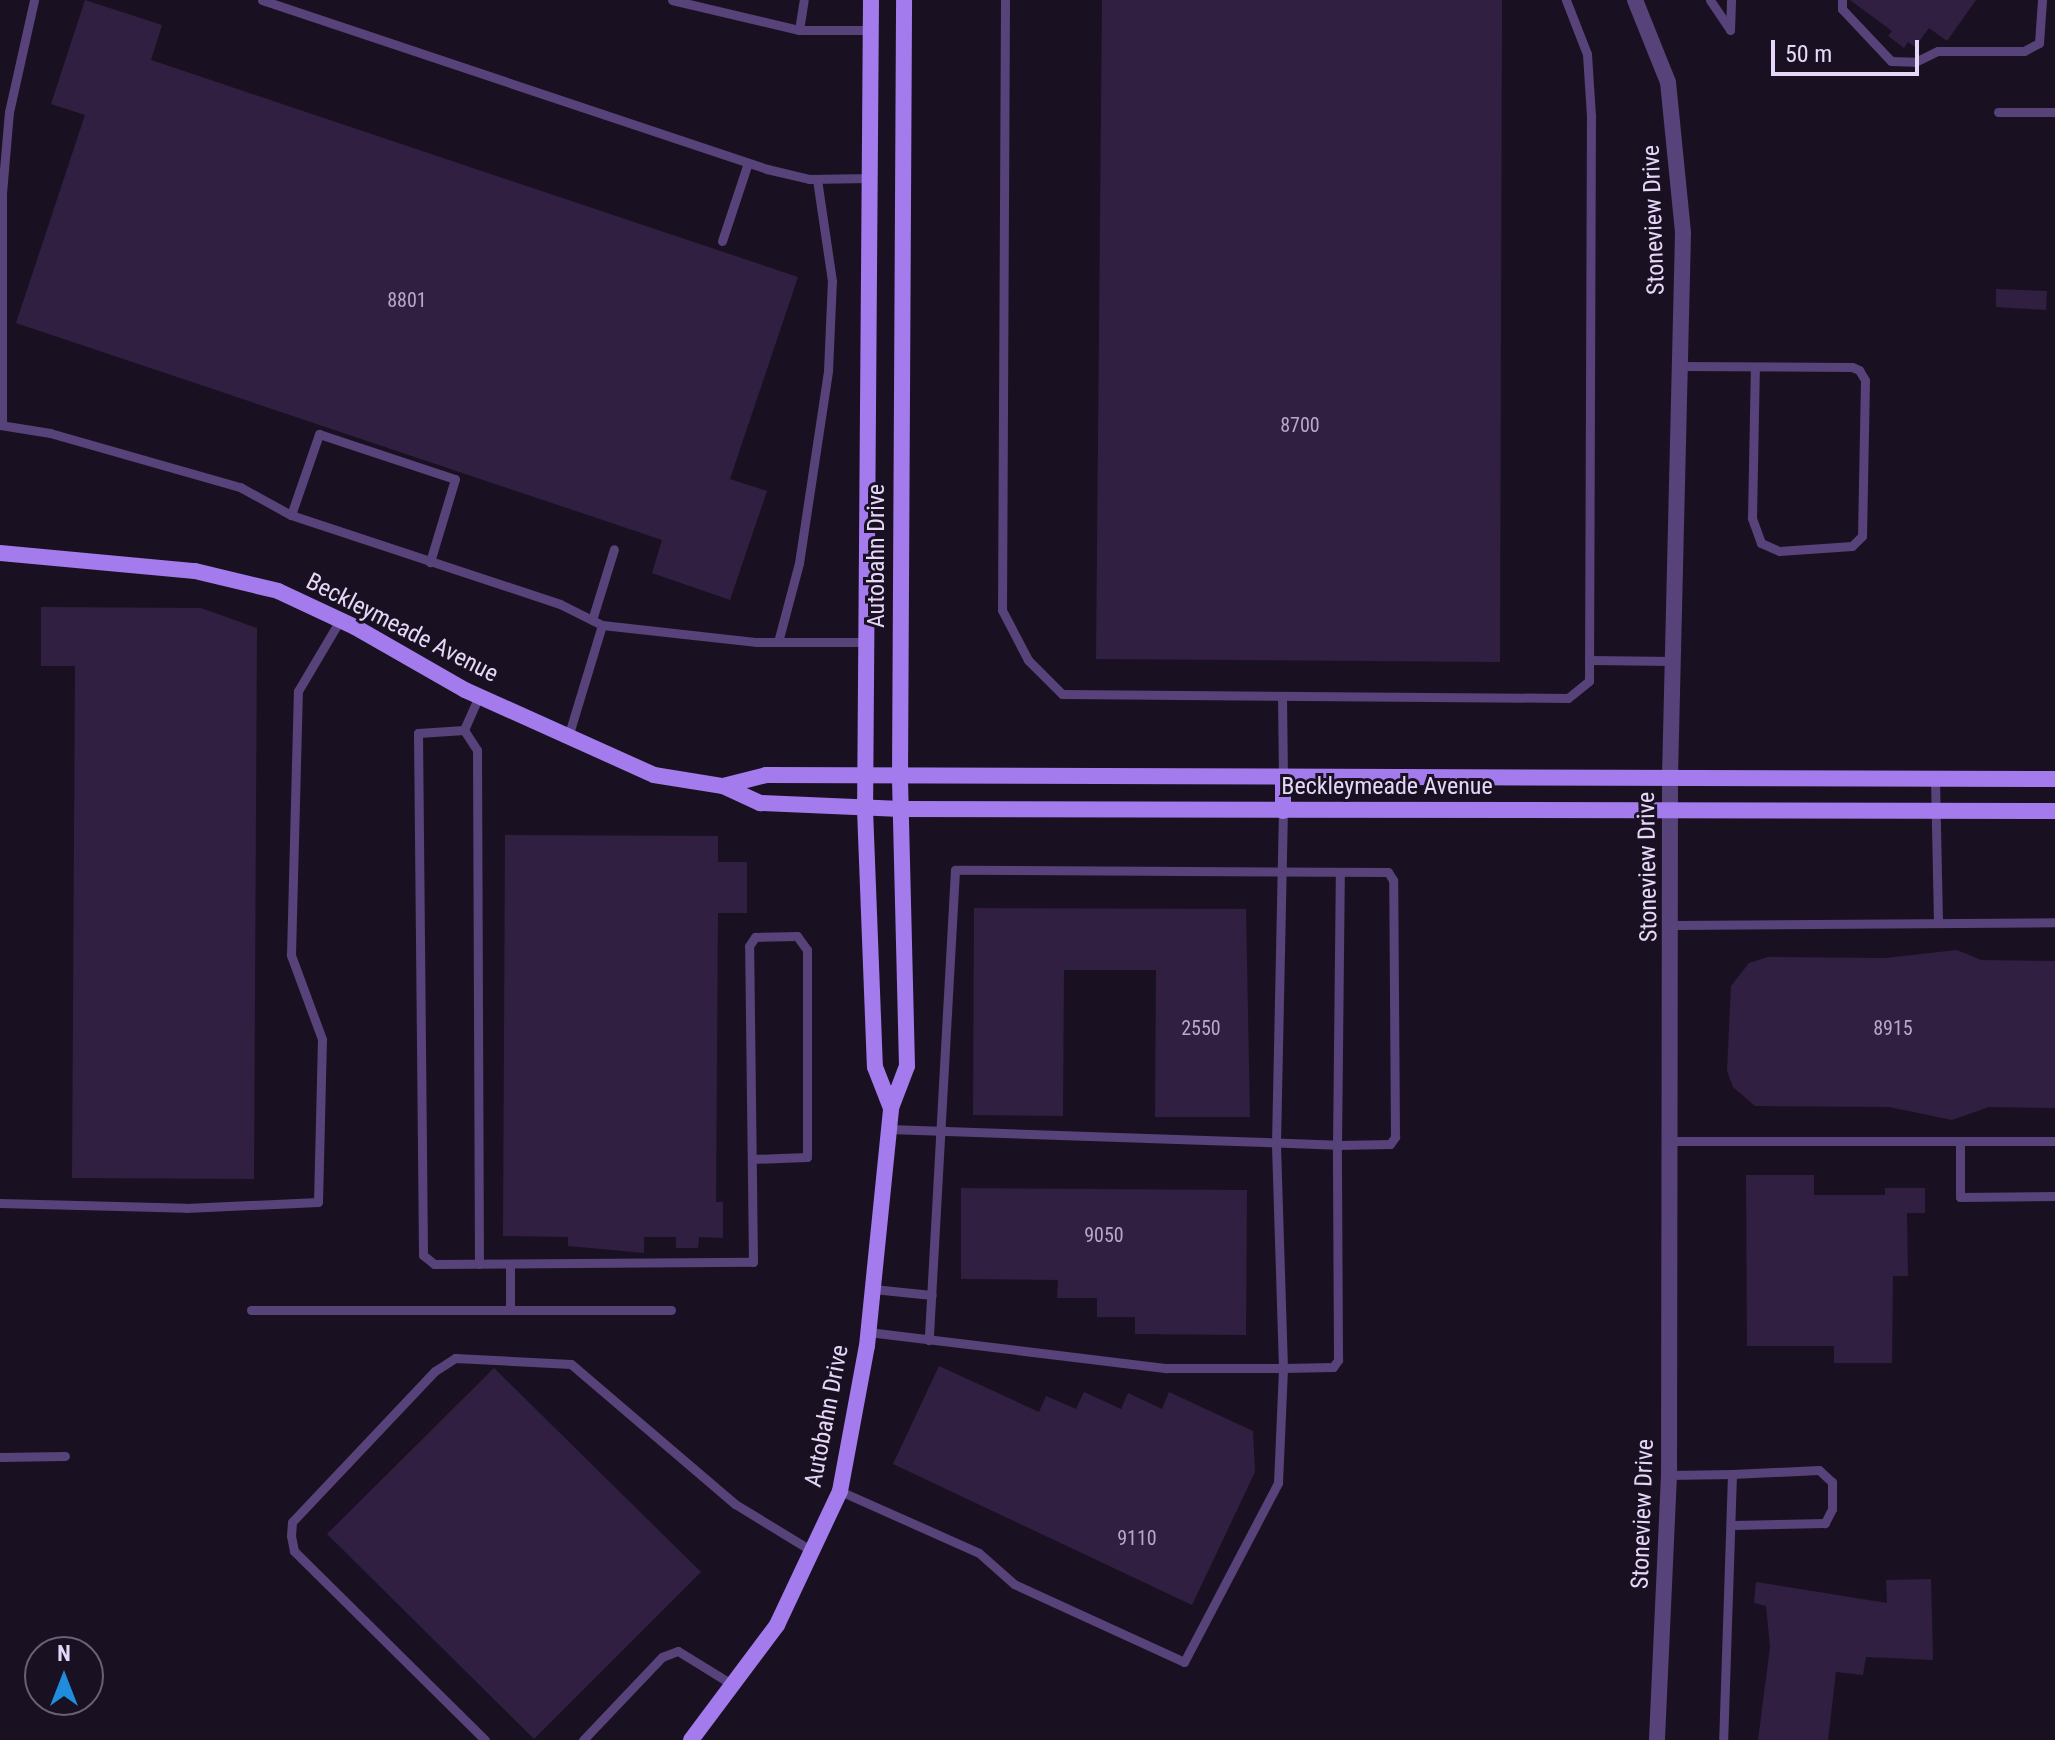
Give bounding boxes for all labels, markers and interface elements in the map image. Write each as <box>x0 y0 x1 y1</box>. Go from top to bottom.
scale bar <box>1775 24 1923 74</box>
text: 50 m <box>1785 40 1832 68</box>
street label: Stoneview Drive <box>1637 144 1671 296</box>
house number: 8801 <box>387 288 427 312</box>
house number: 8700 <box>1280 413 1320 437</box>
street label: Autobahn Drive <box>863 484 891 628</box>
street label: Beckleymeade Avenue <box>301 567 503 689</box>
street label: Beckleymeade Avenue <box>1281 773 1493 801</box>
street label: Stoneview Drive <box>1632 792 1664 942</box>
house number: 2550 <box>1181 1016 1221 1040</box>
house number: 8915 <box>1873 1016 1913 1040</box>
house number: 9050 <box>1084 1223 1124 1247</box>
street label: Autobahn Drive <box>799 1342 855 1490</box>
street label: Stoneview Drive <box>1626 1438 1660 1590</box>
house number: 9110 <box>1117 1526 1157 1550</box>
north arrow <box>24 1636 104 1716</box>
text: N <box>57 1641 71 1666</box>

